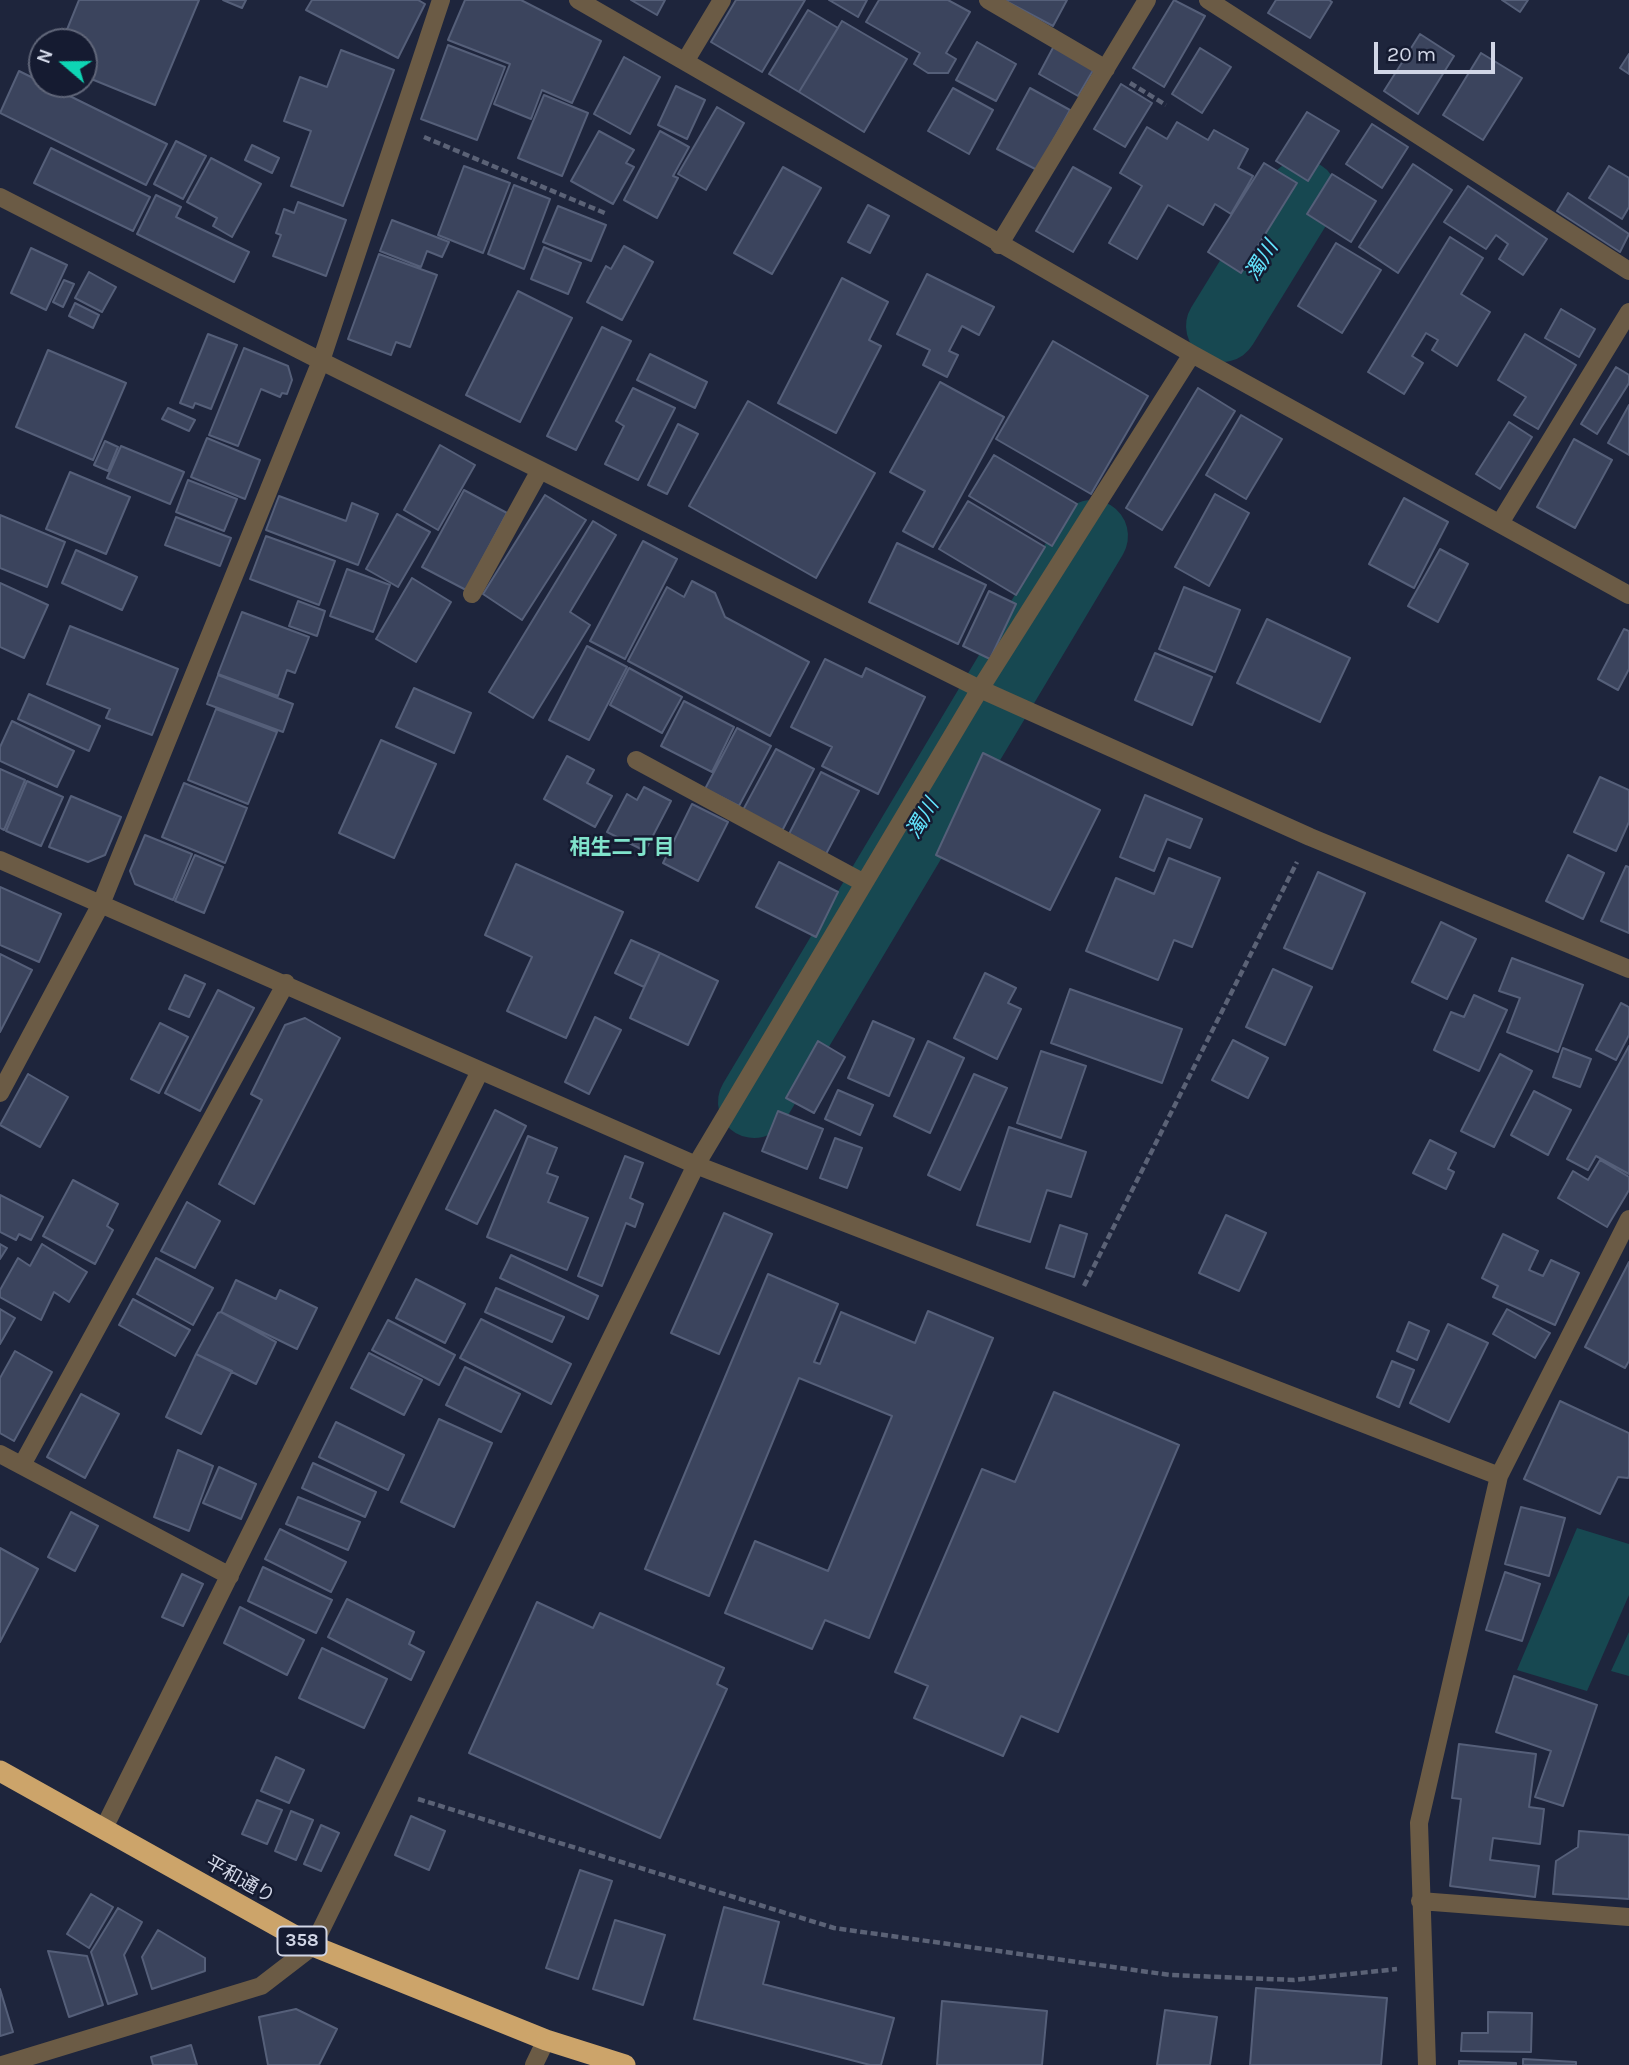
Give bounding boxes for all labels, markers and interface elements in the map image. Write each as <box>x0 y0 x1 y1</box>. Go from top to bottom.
north arrow <box>28 28 98 98</box>
scale bar <box>1377 28 1498 72</box>
text: 20 m <box>1387 42 1436 66</box>
text: N <box>32 46 58 67</box>
water label: 濁川 <box>1240 237 1284 285</box>
water label: 濁川 <box>901 795 945 843</box>
district label: 相生二丁目 <box>570 835 674 861</box>
street label: 平和通り <box>201 1852 279 1908</box>
road number: 358 <box>278 1926 326 1955</box>

